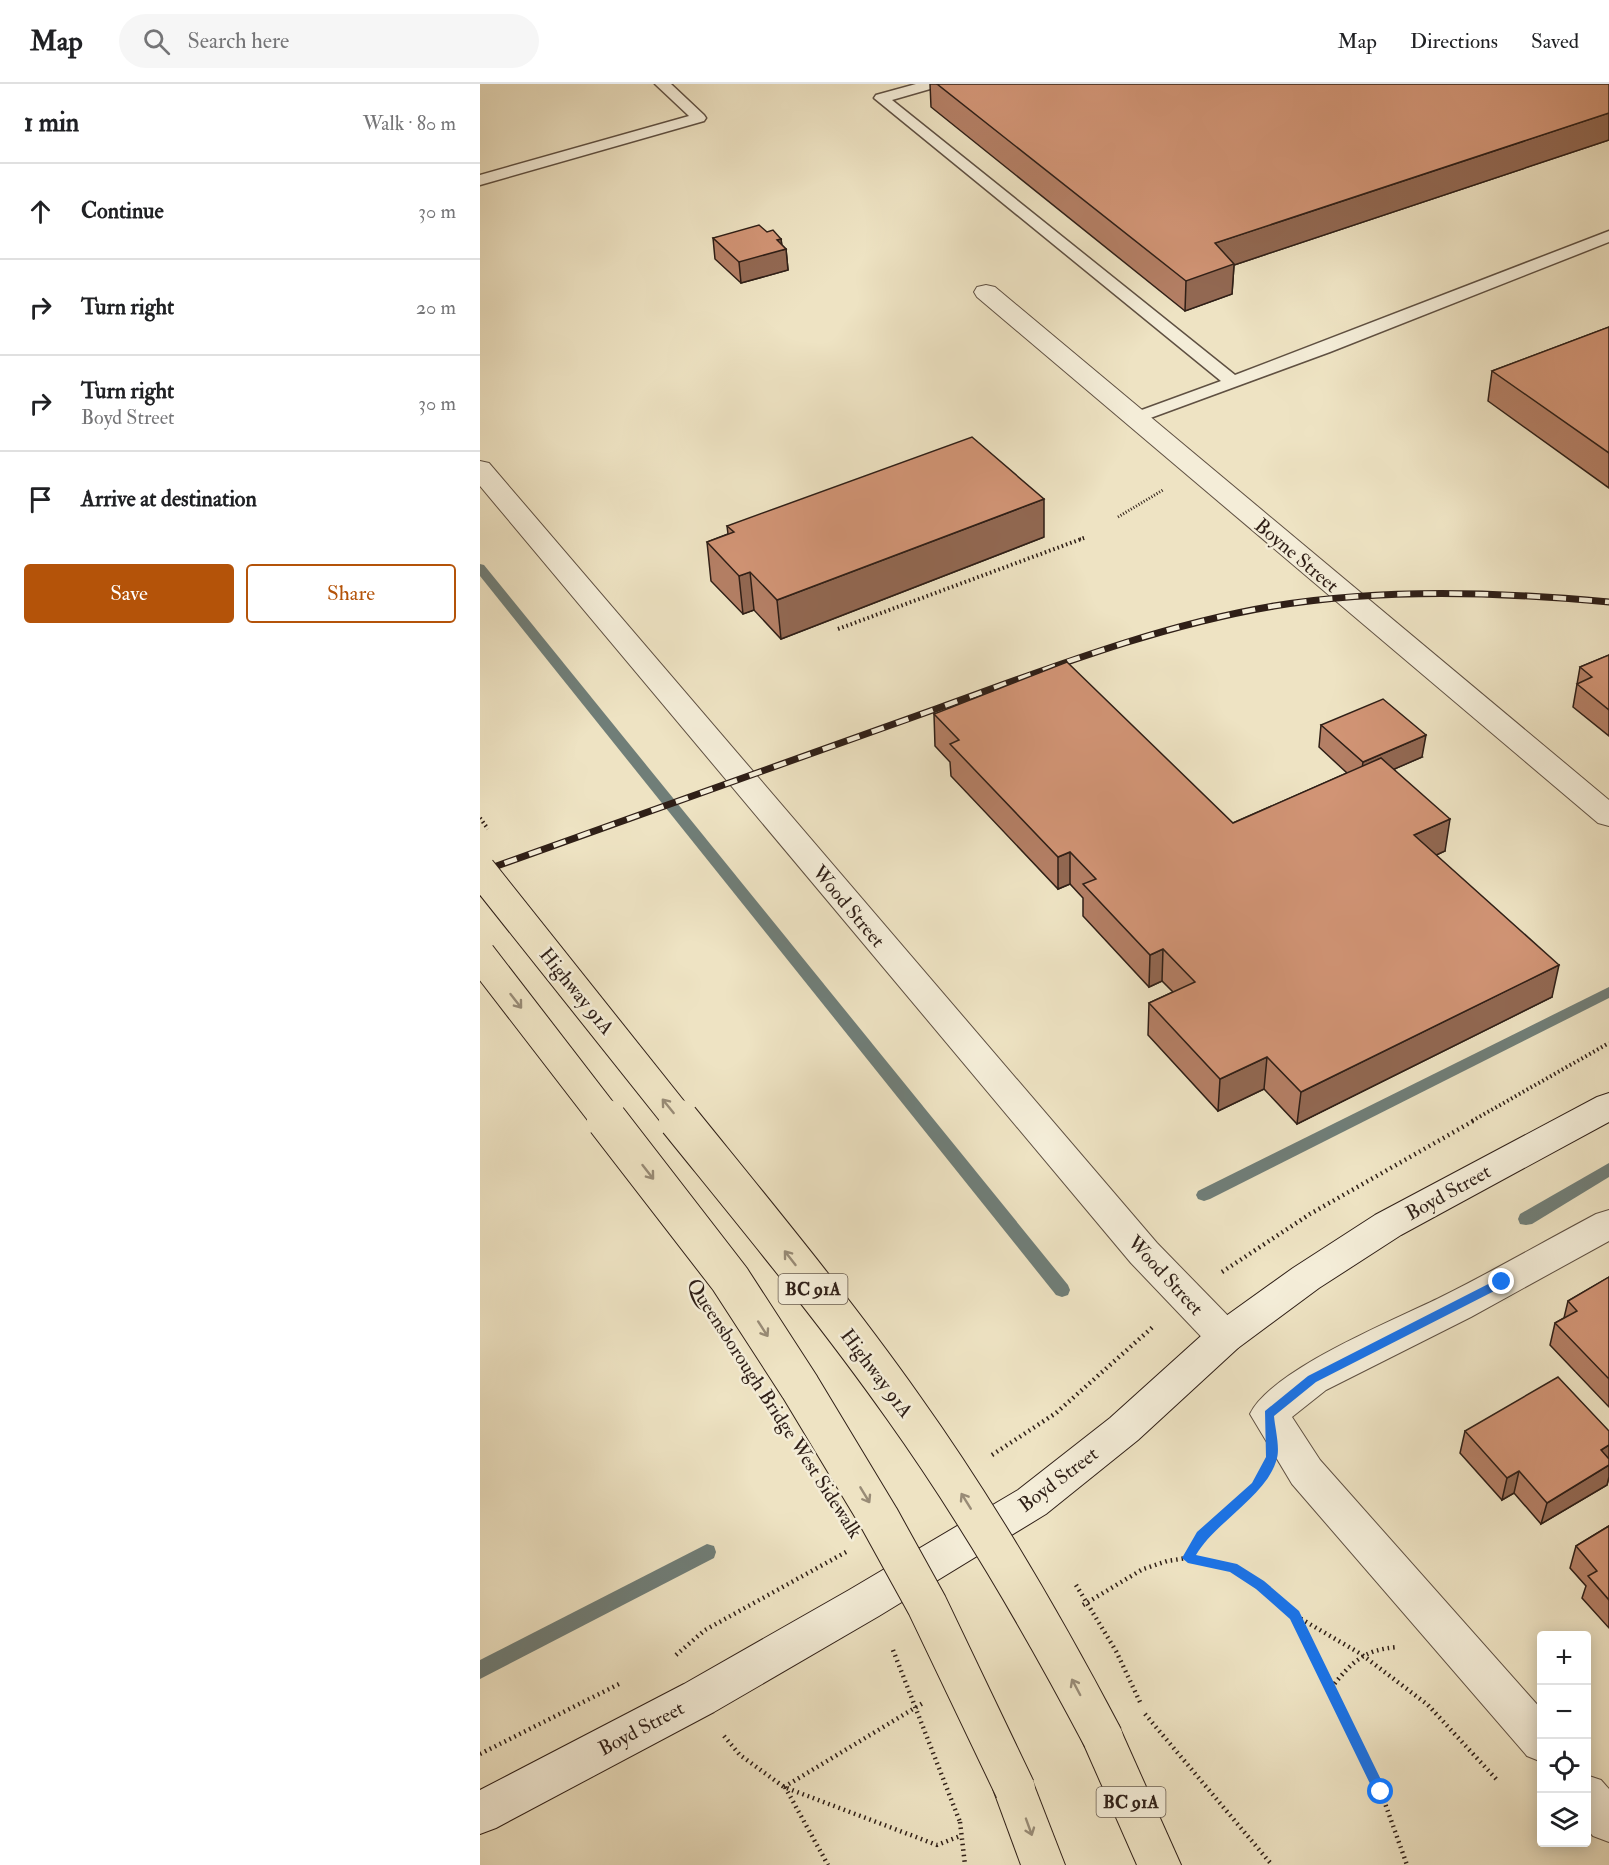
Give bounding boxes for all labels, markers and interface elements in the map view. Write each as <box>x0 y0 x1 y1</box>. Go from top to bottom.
search box <box>119 14 539 68</box>
text: Map <box>30 24 83 59</box>
icon: search <box>140 25 173 58</box>
text: Search here <box>188 27 289 55</box>
text: Map <box>1337 28 1377 55</box>
text: Directions <box>1410 28 1498 55</box>
text: Saved <box>1531 28 1579 55</box>
text: 1 min <box>24 107 79 139</box>
text: Walk · 80 m <box>363 111 456 136</box>
icon: ahead <box>24 195 57 228</box>
text: Continue <box>81 197 164 225</box>
text: 30 m <box>418 199 456 224</box>
icon: right <box>24 291 57 324</box>
text: Turn right <box>81 293 174 321</box>
text: 20 m <box>416 295 456 320</box>
text: Turn right <box>81 377 174 405</box>
icon: right <box>24 387 57 420</box>
text: 30 m <box>418 391 456 416</box>
text: Boyd Street <box>81 405 174 430</box>
icon: arrive <box>24 483 57 516</box>
text: Arrive at destination <box>81 485 257 513</box>
street label: Boyne Street <box>1249 513 1344 598</box>
button: Save <box>24 564 234 623</box>
button: Share <box>246 564 456 623</box>
street label: Wood Street <box>806 859 891 953</box>
street label: Highway 91A <box>534 943 620 1040</box>
one-way arrow <box>509 993 522 1009</box>
one-way arrow <box>662 1098 675 1114</box>
street label: Boyd Street <box>1401 1159 1496 1226</box>
one-way arrow <box>641 1164 654 1180</box>
street label: Wood Street <box>1122 1229 1209 1321</box>
one-way arrow <box>783 1251 796 1267</box>
route end <box>1488 1268 1514 1294</box>
street label: Queensborough Bridge West Sidewalk <box>681 1274 868 1543</box>
road number: BC 91A <box>778 1274 848 1304</box>
one-way arrow <box>756 1321 769 1338</box>
street label: Highway 91A <box>835 1324 918 1423</box>
street label: Boyd Street <box>1013 1441 1104 1518</box>
one-way arrow <box>859 1486 871 1503</box>
one-way arrow <box>960 1492 973 1509</box>
map controls <box>1537 1631 1591 1847</box>
button: + <box>1537 1631 1591 1685</box>
one-way arrow <box>1070 1678 1081 1696</box>
button: − <box>1537 1685 1591 1739</box>
street label: Boyd Street <box>594 1695 689 1761</box>
button: locate <box>1537 1739 1591 1793</box>
route start <box>1367 1778 1393 1804</box>
road number: BC 91A <box>1096 1787 1166 1817</box>
button: layers <box>1537 1793 1591 1847</box>
one-way arrow <box>1024 1817 1035 1836</box>

